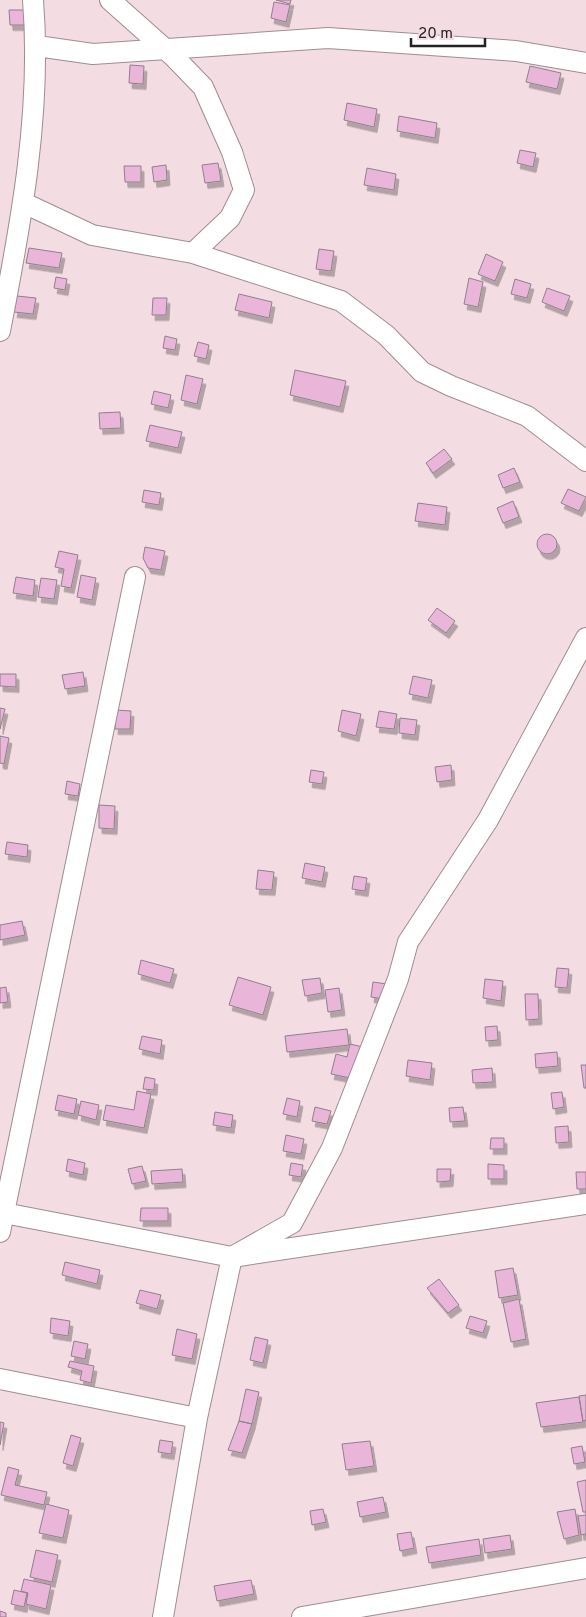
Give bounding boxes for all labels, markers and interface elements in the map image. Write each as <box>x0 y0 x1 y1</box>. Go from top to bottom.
scale bar <box>411 15 485 47</box>
text: 20 m <box>418 25 453 44</box>

